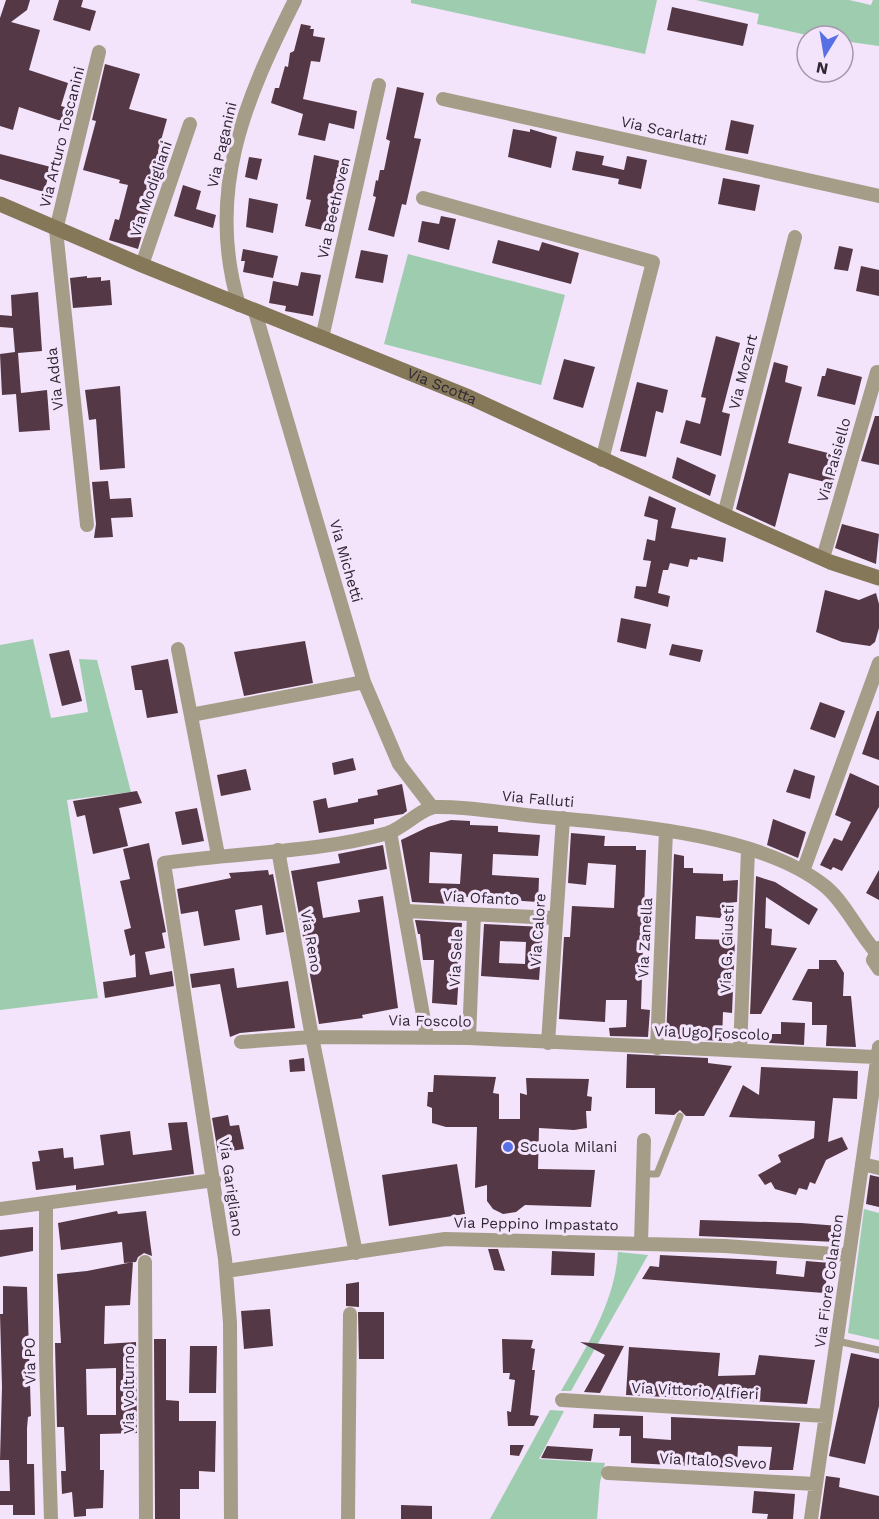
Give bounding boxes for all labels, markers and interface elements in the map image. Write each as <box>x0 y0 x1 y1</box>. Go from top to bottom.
north arrow <box>795 24 855 84</box>
text: N <box>815 58 830 79</box>
street label: Via Arturo Toscanini <box>36 65 88 209</box>
street label: Via Paganini <box>203 100 241 190</box>
street label: Via Scarlatti <box>619 112 709 150</box>
street label: Via Modigliani <box>126 139 176 239</box>
street label: Via Beethoven <box>314 155 354 261</box>
street label: Via Mozart <box>725 332 761 412</box>
street label: Via Adda <box>43 346 67 411</box>
street label: Via Scotta <box>404 364 480 409</box>
street label: Via Paisiello <box>813 416 855 504</box>
street label: Via Michetti <box>326 517 366 605</box>
street label: Via Falluti <box>501 787 575 811</box>
street label: Via Ofanto <box>442 887 520 909</box>
street label: Via Calore <box>526 893 550 967</box>
street label: Via Zanella <box>634 897 656 979</box>
street label: Via G. Giusti <box>716 904 738 994</box>
street label: Via Reno <box>297 908 325 974</box>
street label: Via Sele <box>445 928 467 988</box>
street label: Via Foscolo <box>388 1011 472 1031</box>
street label: Via Ugo Foscolo <box>654 1022 770 1044</box>
street label: Via Garigliano <box>215 1136 247 1238</box>
place label: Scuola Milani <box>520 1138 617 1156</box>
marker: Scuola Milani <box>501 1140 515 1154</box>
street label: Via Fiore Colanton <box>811 1213 847 1349</box>
street label: Via Peppino Impastato <box>453 1214 619 1234</box>
street label: Via PO <box>21 1337 39 1385</box>
street label: Via Volturno <box>120 1346 138 1434</box>
street label: Via Vittorio Alfieri <box>631 1379 759 1403</box>
street label: Via Italo Svevo <box>659 1449 767 1473</box>

